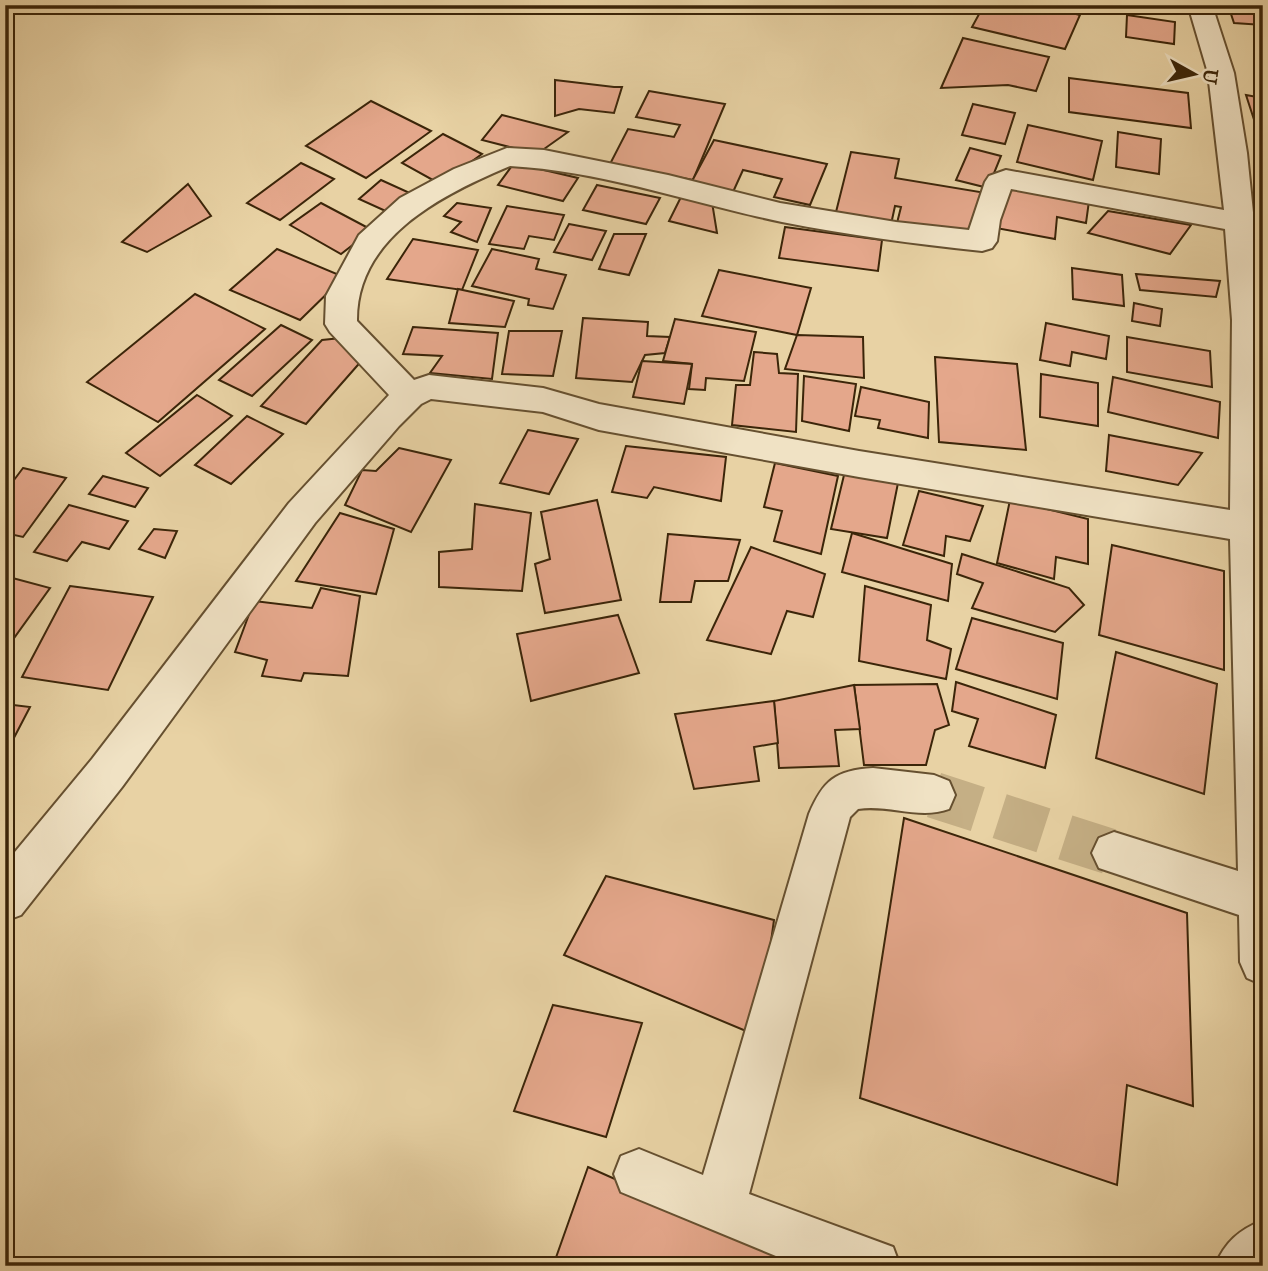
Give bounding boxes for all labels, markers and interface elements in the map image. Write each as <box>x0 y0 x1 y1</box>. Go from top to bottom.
north arrow <box>1160 38 1230 108</box>
text: U <box>1198 67 1223 86</box>

